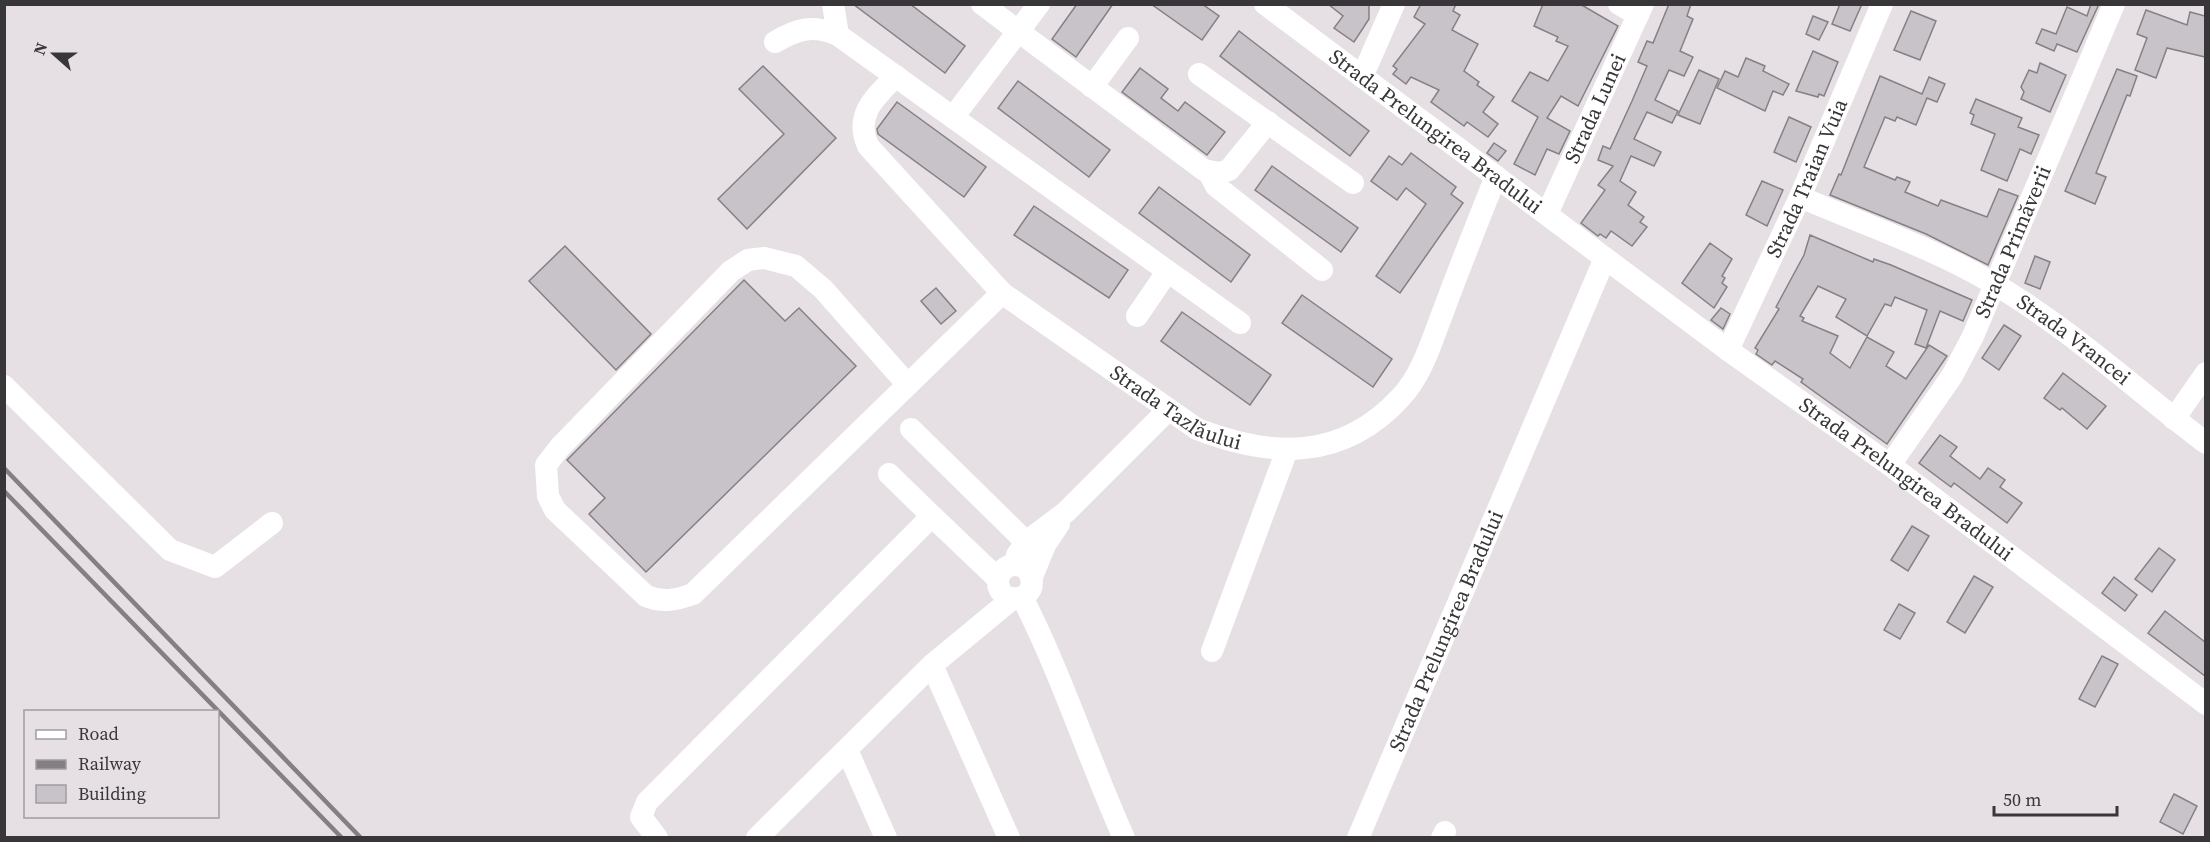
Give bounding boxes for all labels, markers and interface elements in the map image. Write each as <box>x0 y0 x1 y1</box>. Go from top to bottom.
north arrow <box>24 24 84 84</box>
text: N <box>28 39 52 58</box>
street label: Strada Prelungirea Bradului <box>1323 42 1549 220</box>
street label: Strada Lunei <box>1557 49 1632 168</box>
street label: Strada Traian Vuia <box>1758 94 1854 262</box>
street label: Strada Primăverii <box>1967 161 2058 322</box>
street label: Strada Vrancei <box>2011 287 2137 391</box>
street label: Strada Tazlăului <box>1104 358 1245 456</box>
street label: Strada Prelungirea Bradului <box>1793 390 2020 567</box>
street label: Strada Prelungirea Bradului <box>1382 506 1510 756</box>
legend <box>24 710 219 818</box>
text: Road <box>78 721 119 746</box>
text: Railway <box>78 751 142 776</box>
scale bar <box>1994 779 2117 817</box>
text: Building <box>78 781 146 806</box>
text: 50 m <box>2003 787 2041 812</box>

